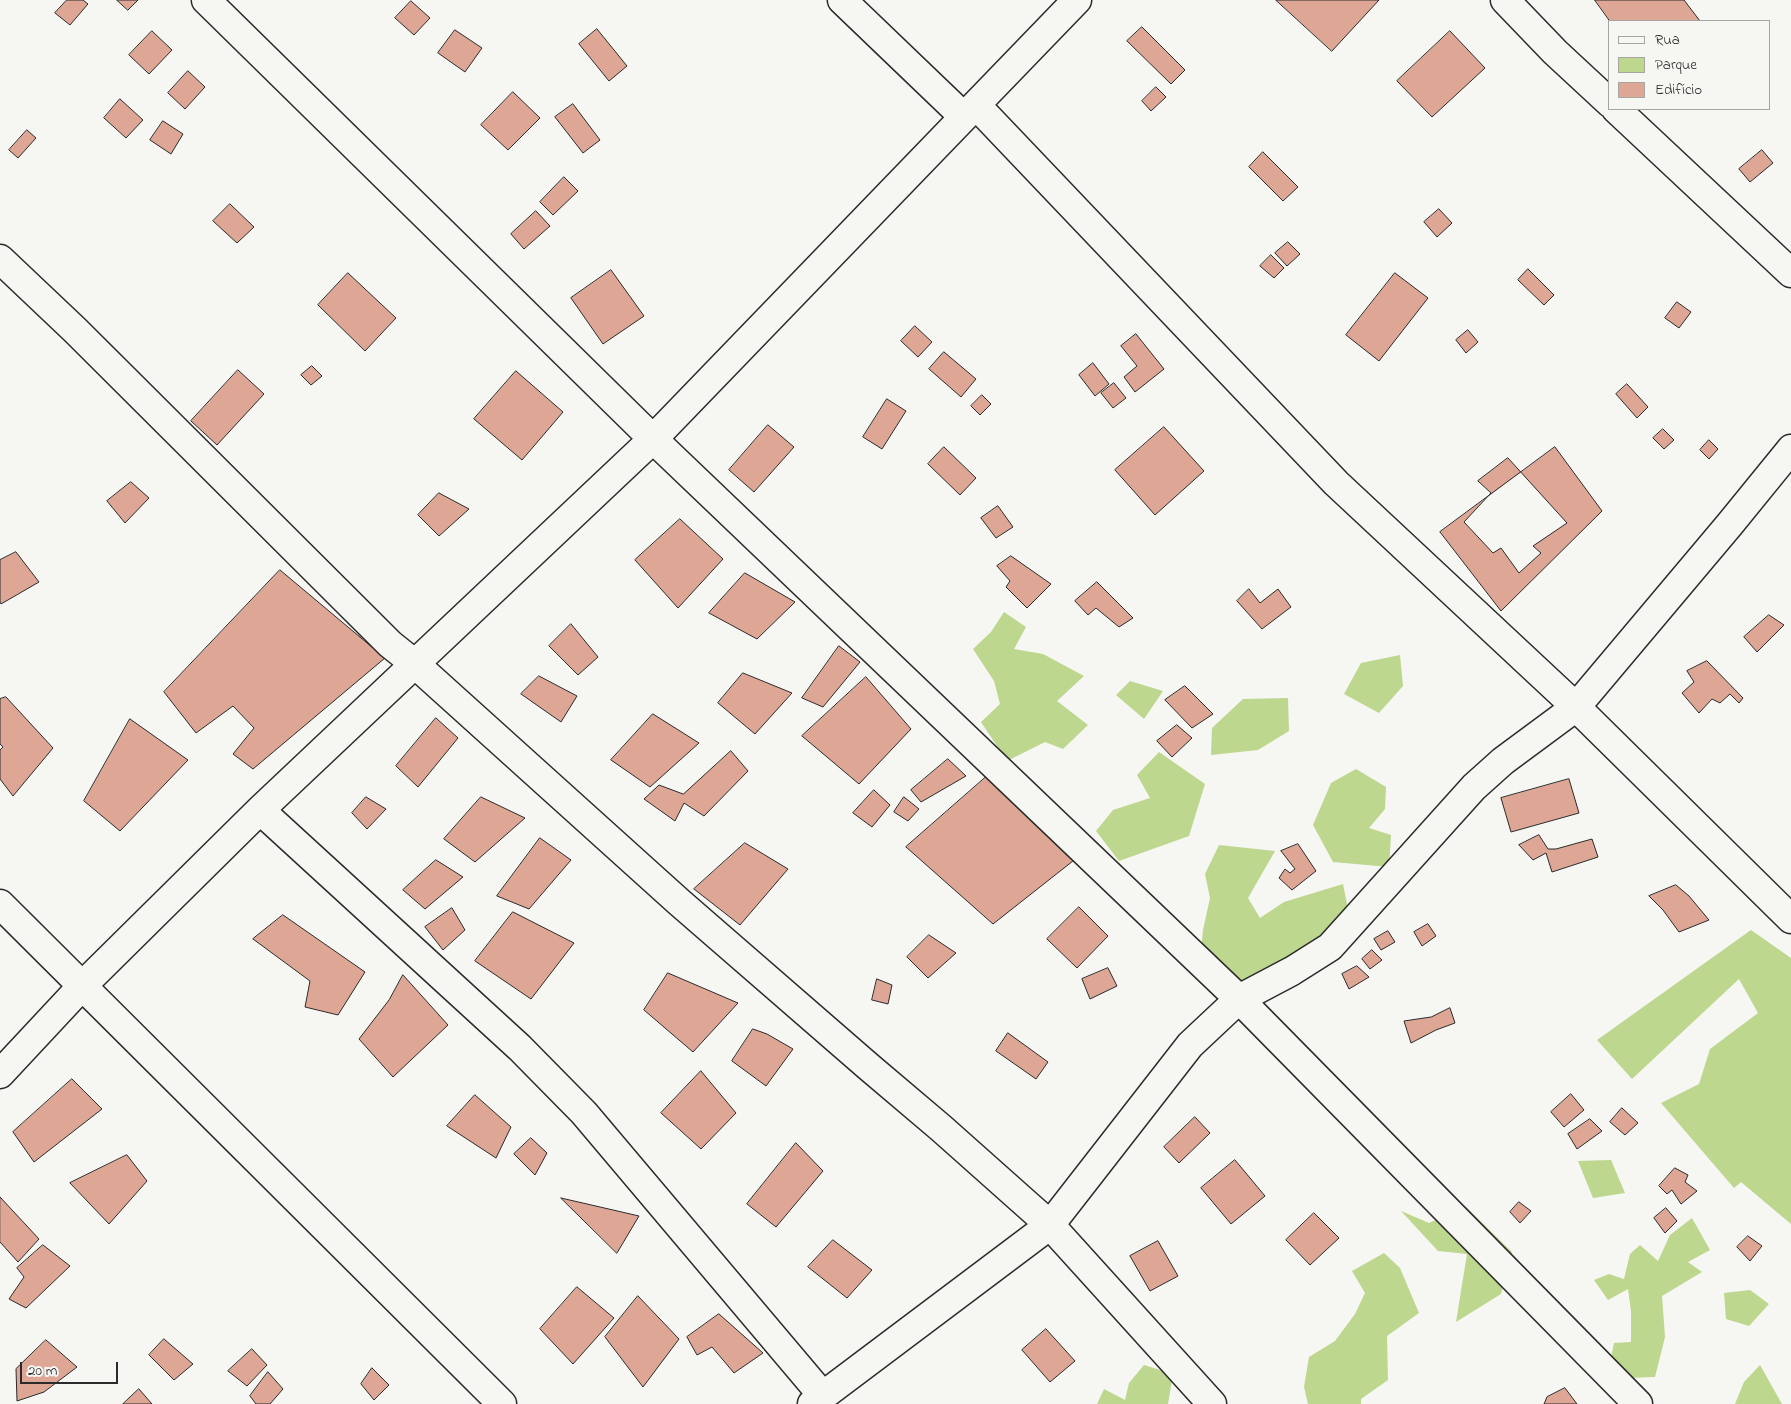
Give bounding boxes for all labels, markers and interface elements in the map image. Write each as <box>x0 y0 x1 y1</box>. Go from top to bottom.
legend <box>1608 20 1771 110</box>
text: Rua <box>1655 29 1680 51</box>
text: Parque <box>1655 54 1697 76</box>
text: Edifício <box>1655 79 1702 101</box>
scale bar <box>22 1352 120 1384</box>
text: 20 m <box>28 1360 57 1382</box>

